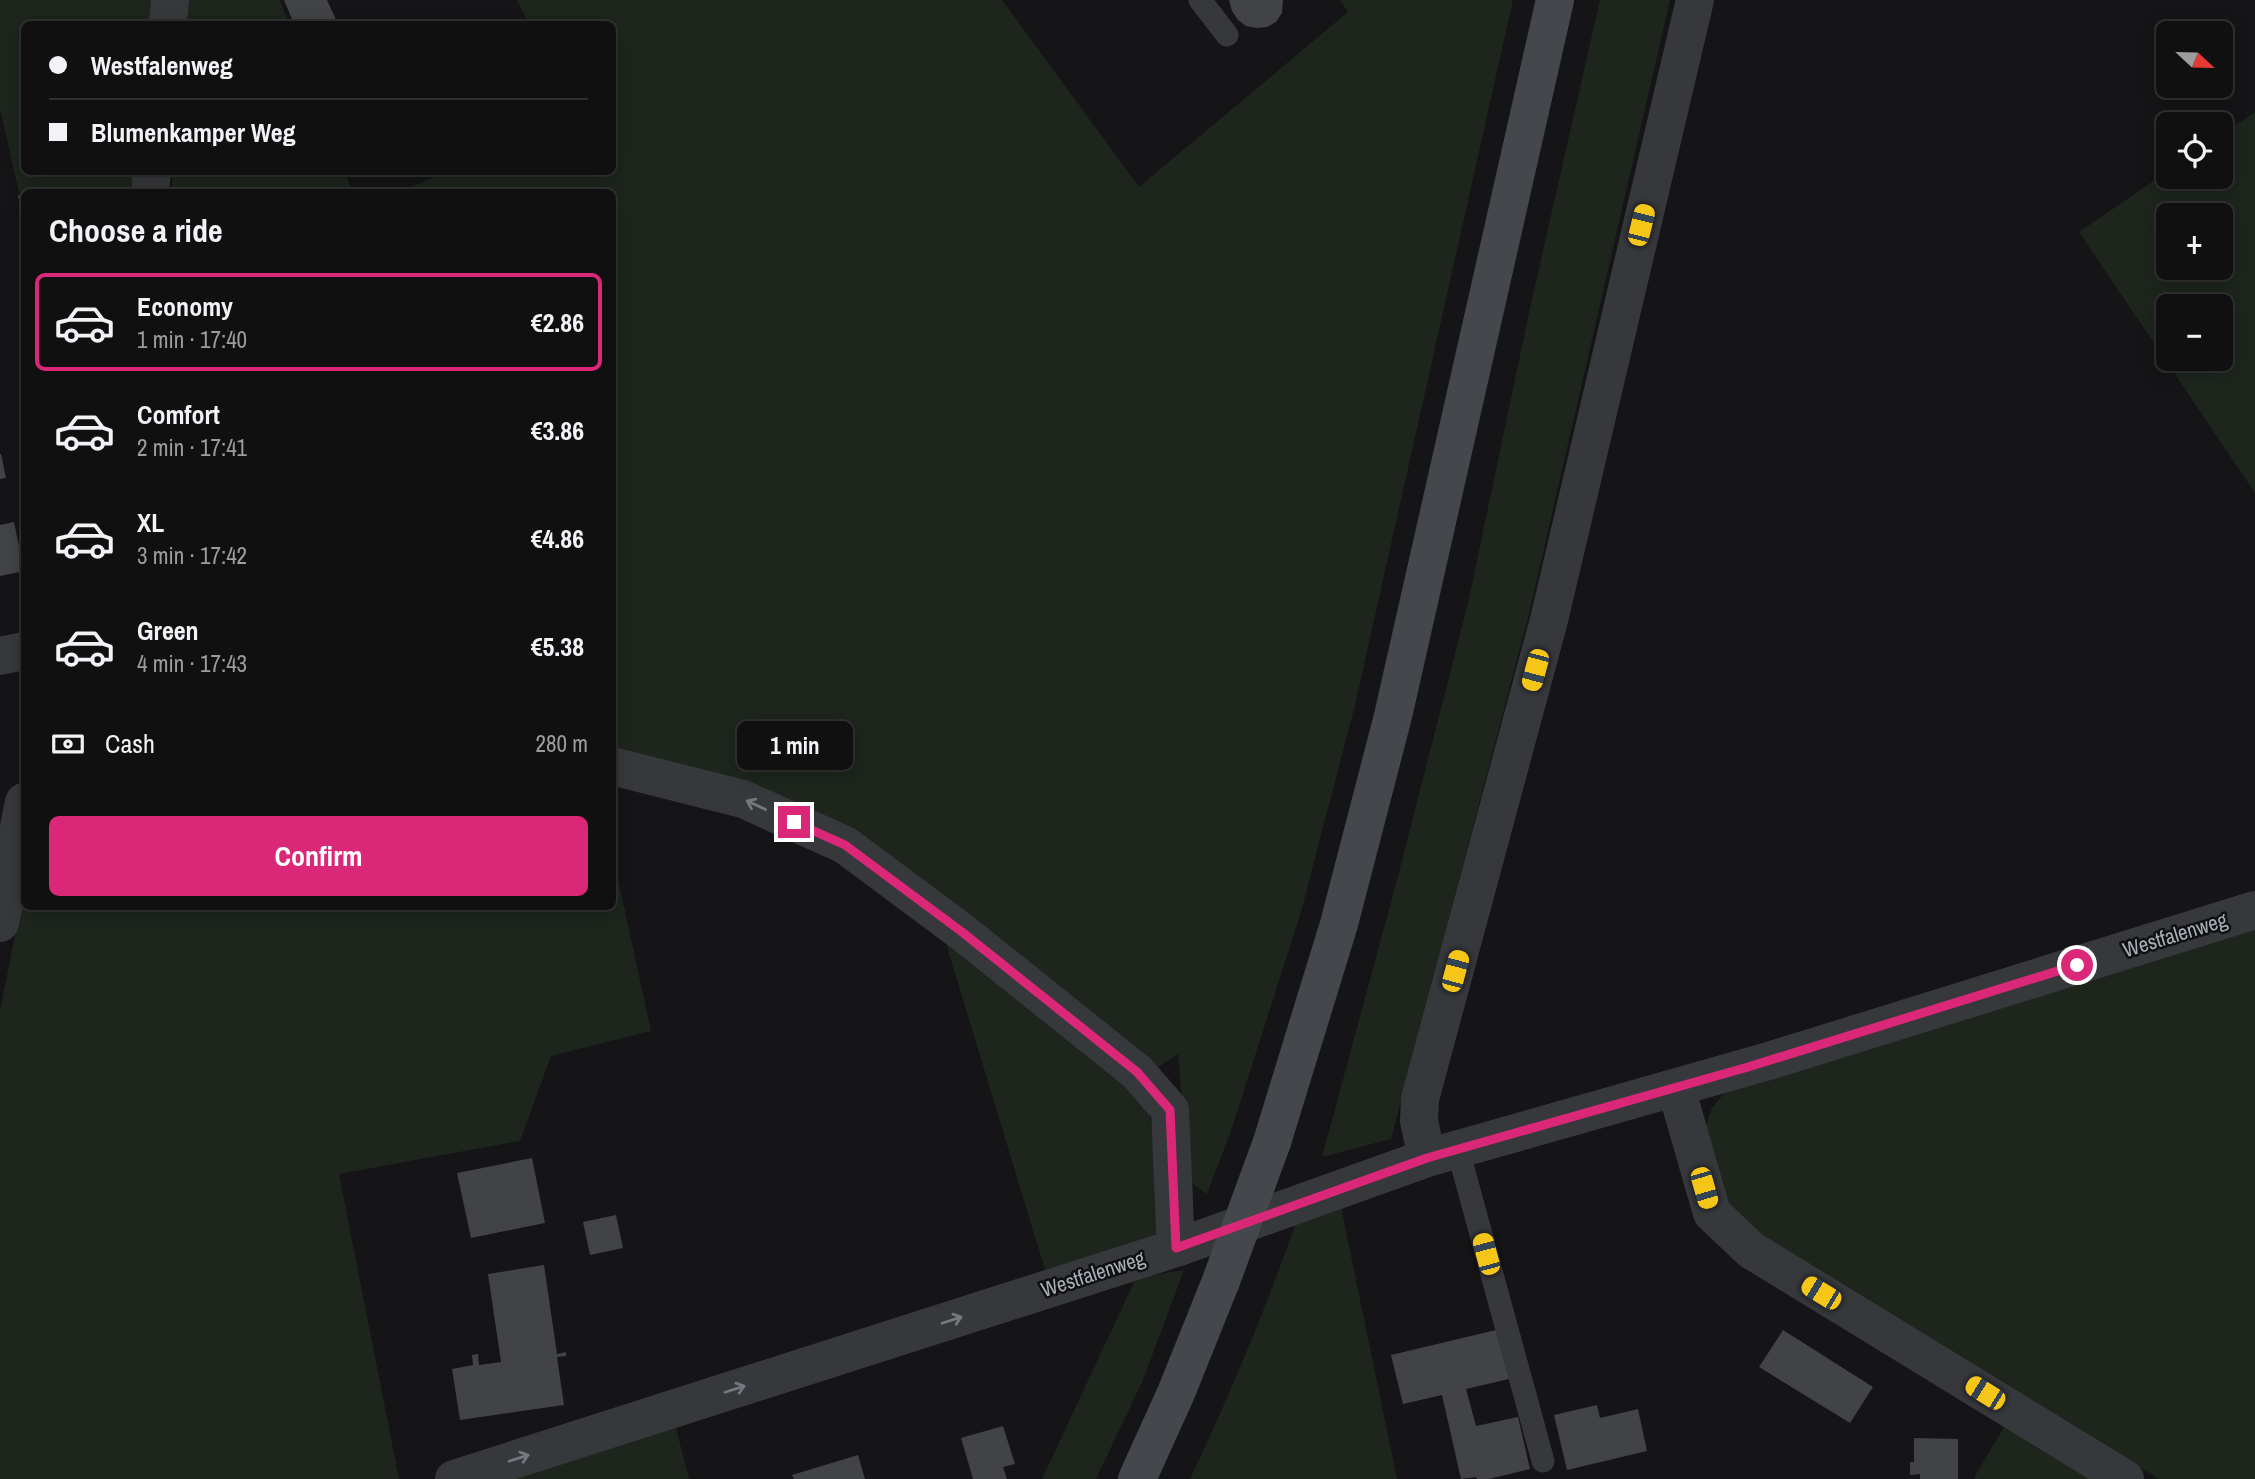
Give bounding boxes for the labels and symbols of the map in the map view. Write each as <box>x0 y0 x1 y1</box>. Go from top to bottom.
north arrow <box>2156 21 2233 98</box>
car <box>1626 202 1657 248</box>
car <box>1520 647 1551 693</box>
callout: 1 min <box>736 720 852 770</box>
one-way arrow <box>745 798 767 811</box>
route end <box>778 806 810 838</box>
street label: Westfalenweg <box>2119 905 2231 964</box>
car <box>1440 948 1471 994</box>
route start <box>2061 949 2093 981</box>
car <box>1689 1165 1720 1211</box>
car <box>1471 1231 1502 1277</box>
street label: Westfalenweg <box>1037 1243 1149 1304</box>
car <box>1798 1273 1845 1313</box>
one-way arrow <box>941 1312 963 1325</box>
car <box>1962 1373 2009 1413</box>
one-way arrow <box>724 1382 746 1394</box>
one-way arrow <box>507 1451 529 1463</box>

